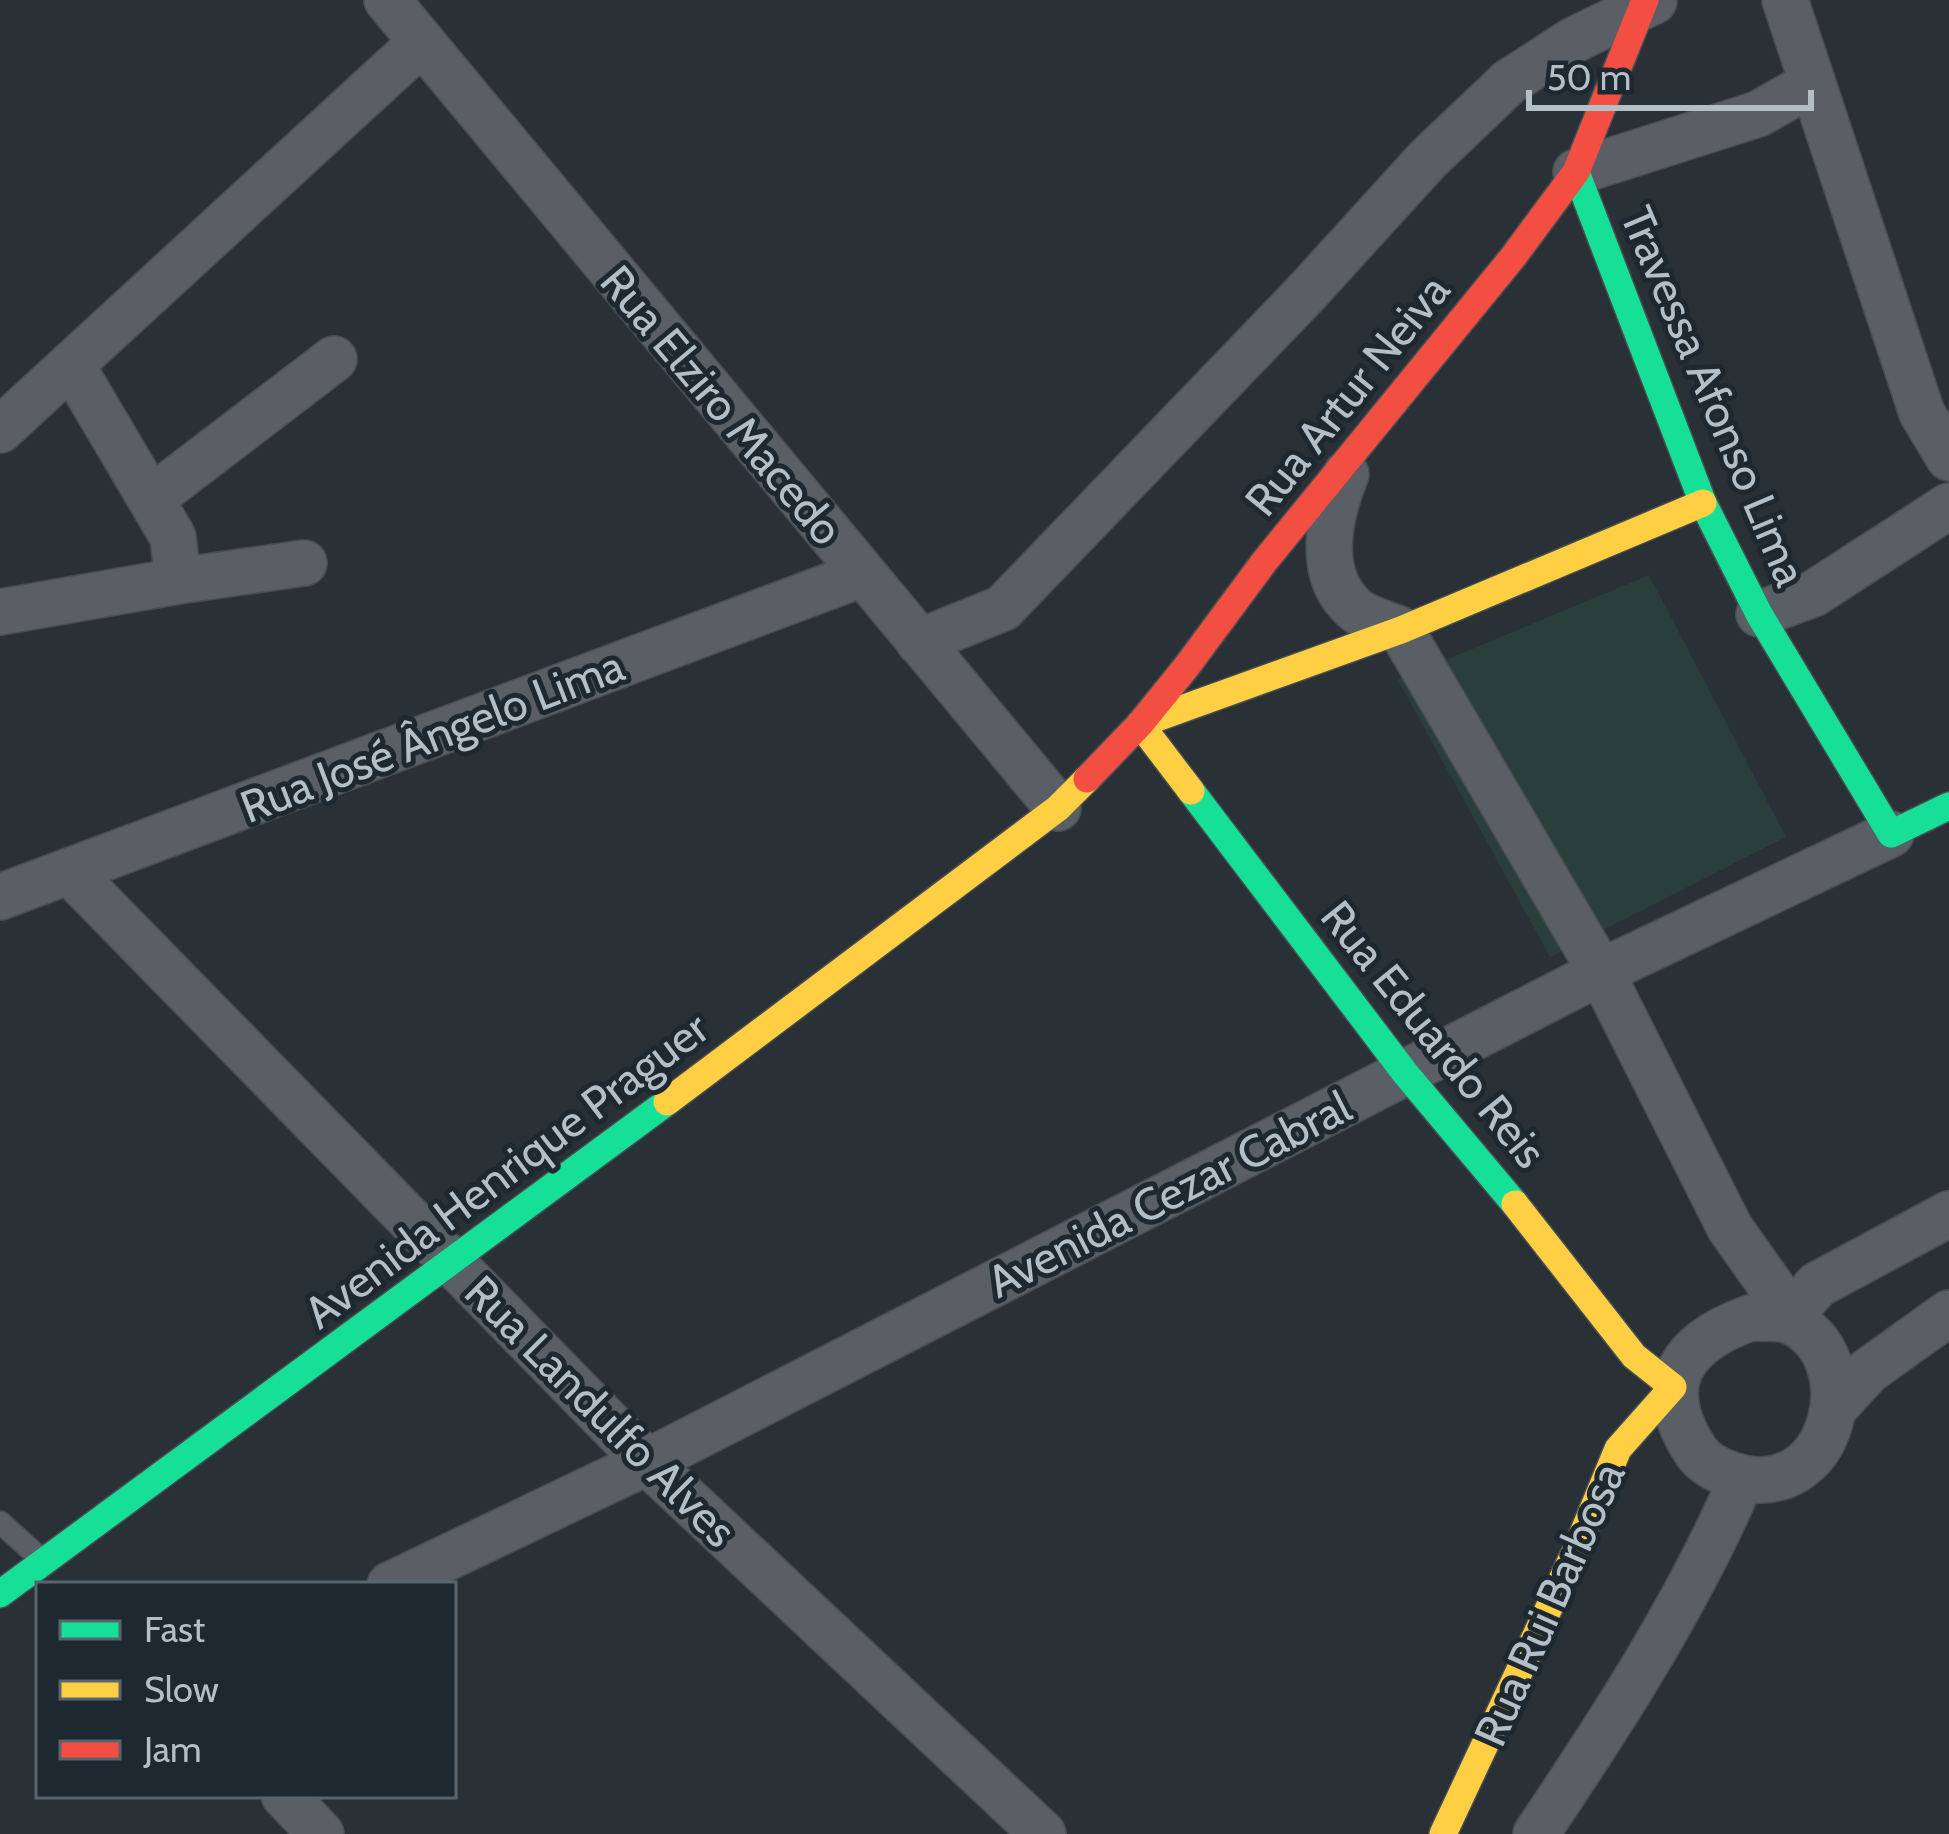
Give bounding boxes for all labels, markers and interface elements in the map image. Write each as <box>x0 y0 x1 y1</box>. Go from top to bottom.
scale bar <box>1529 36 1811 110</box>
text: 50 m <box>1547 55 1631 99</box>
street label: Travessa Afonso Lima <box>1610 198 1818 594</box>
street label: Rua Elziro Macedo <box>590 255 854 555</box>
street label: Rua Artur Neiva <box>1233 263 1461 526</box>
street label: Rua José Ângelo Lima <box>233 638 632 834</box>
street label: Rua Eduardo Reis <box>1310 890 1558 1178</box>
street label: Avenida Henrique Praguer <box>294 1000 719 1339</box>
street label: Avenida Cezar Cabral <box>979 1079 1360 1309</box>
street label: Rua Landulfo Alves <box>454 1264 748 1558</box>
street label: Rua Rui Barbosa <box>1462 1454 1636 1754</box>
legend <box>36 1582 456 1798</box>
text: Fast <box>144 1607 205 1651</box>
text: Slow <box>144 1667 219 1711</box>
text: Jam <box>143 1727 202 1771</box>

